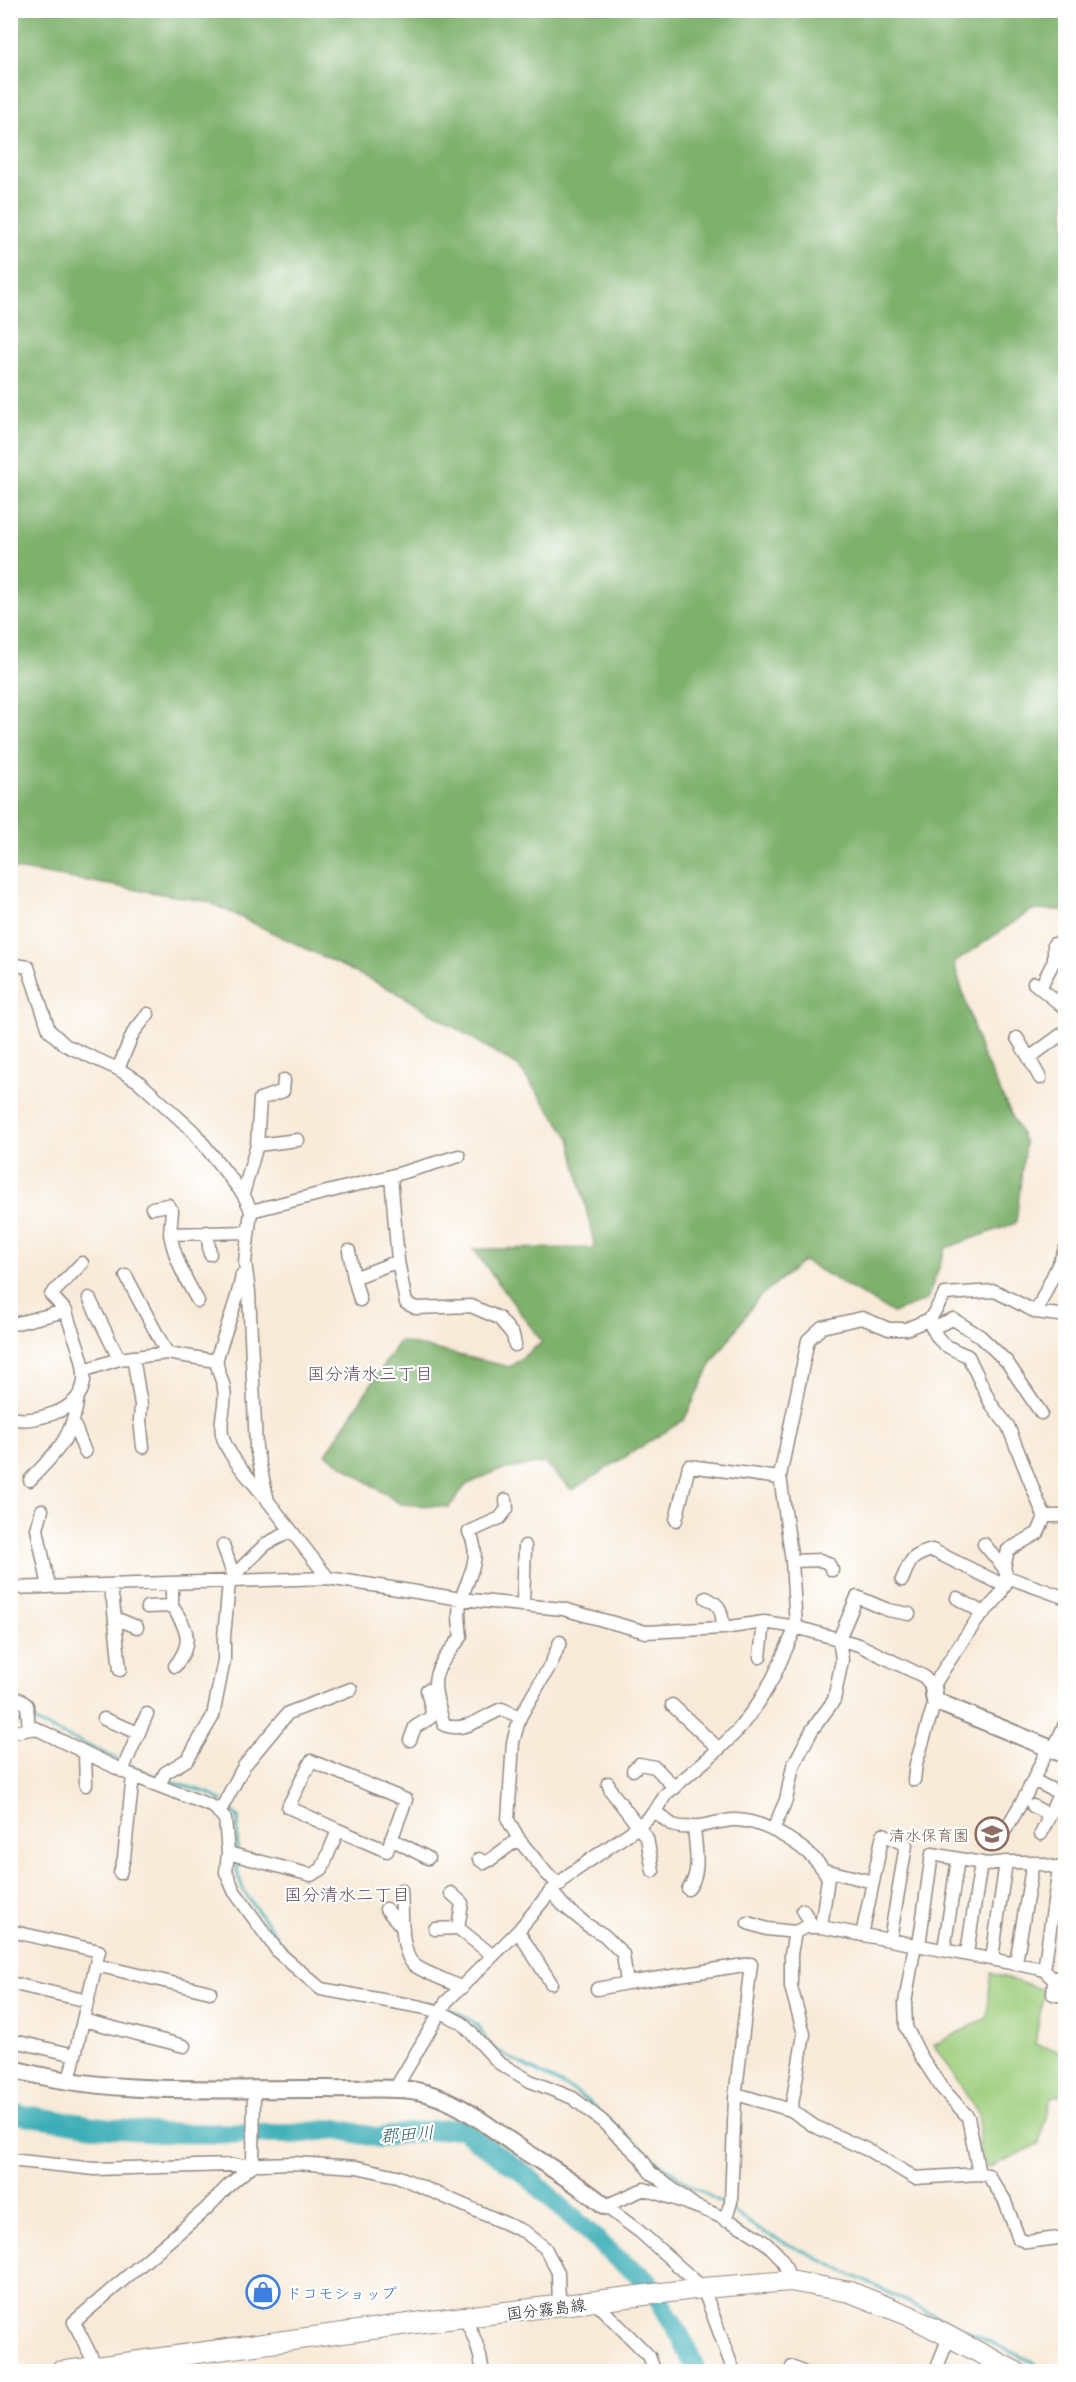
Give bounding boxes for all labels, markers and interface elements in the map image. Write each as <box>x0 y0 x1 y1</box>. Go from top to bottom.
district label: 国分清水三丁目 <box>307 1359 433 1386</box>
school or university icon: 清水保育園 <box>974 1816 1010 1852</box>
place label: 清水保育園 <box>889 1822 969 1846</box>
district label: 国分清水二丁目 <box>284 1880 410 1907</box>
water label: 郡田川 <box>379 2117 435 2149</box>
shop icon: ドコモショップ <box>245 2274 281 2310</box>
place label: ドコモショップ <box>286 2280 397 2304</box>
street label: 国分霧島線 <box>505 2291 587 2325</box>

